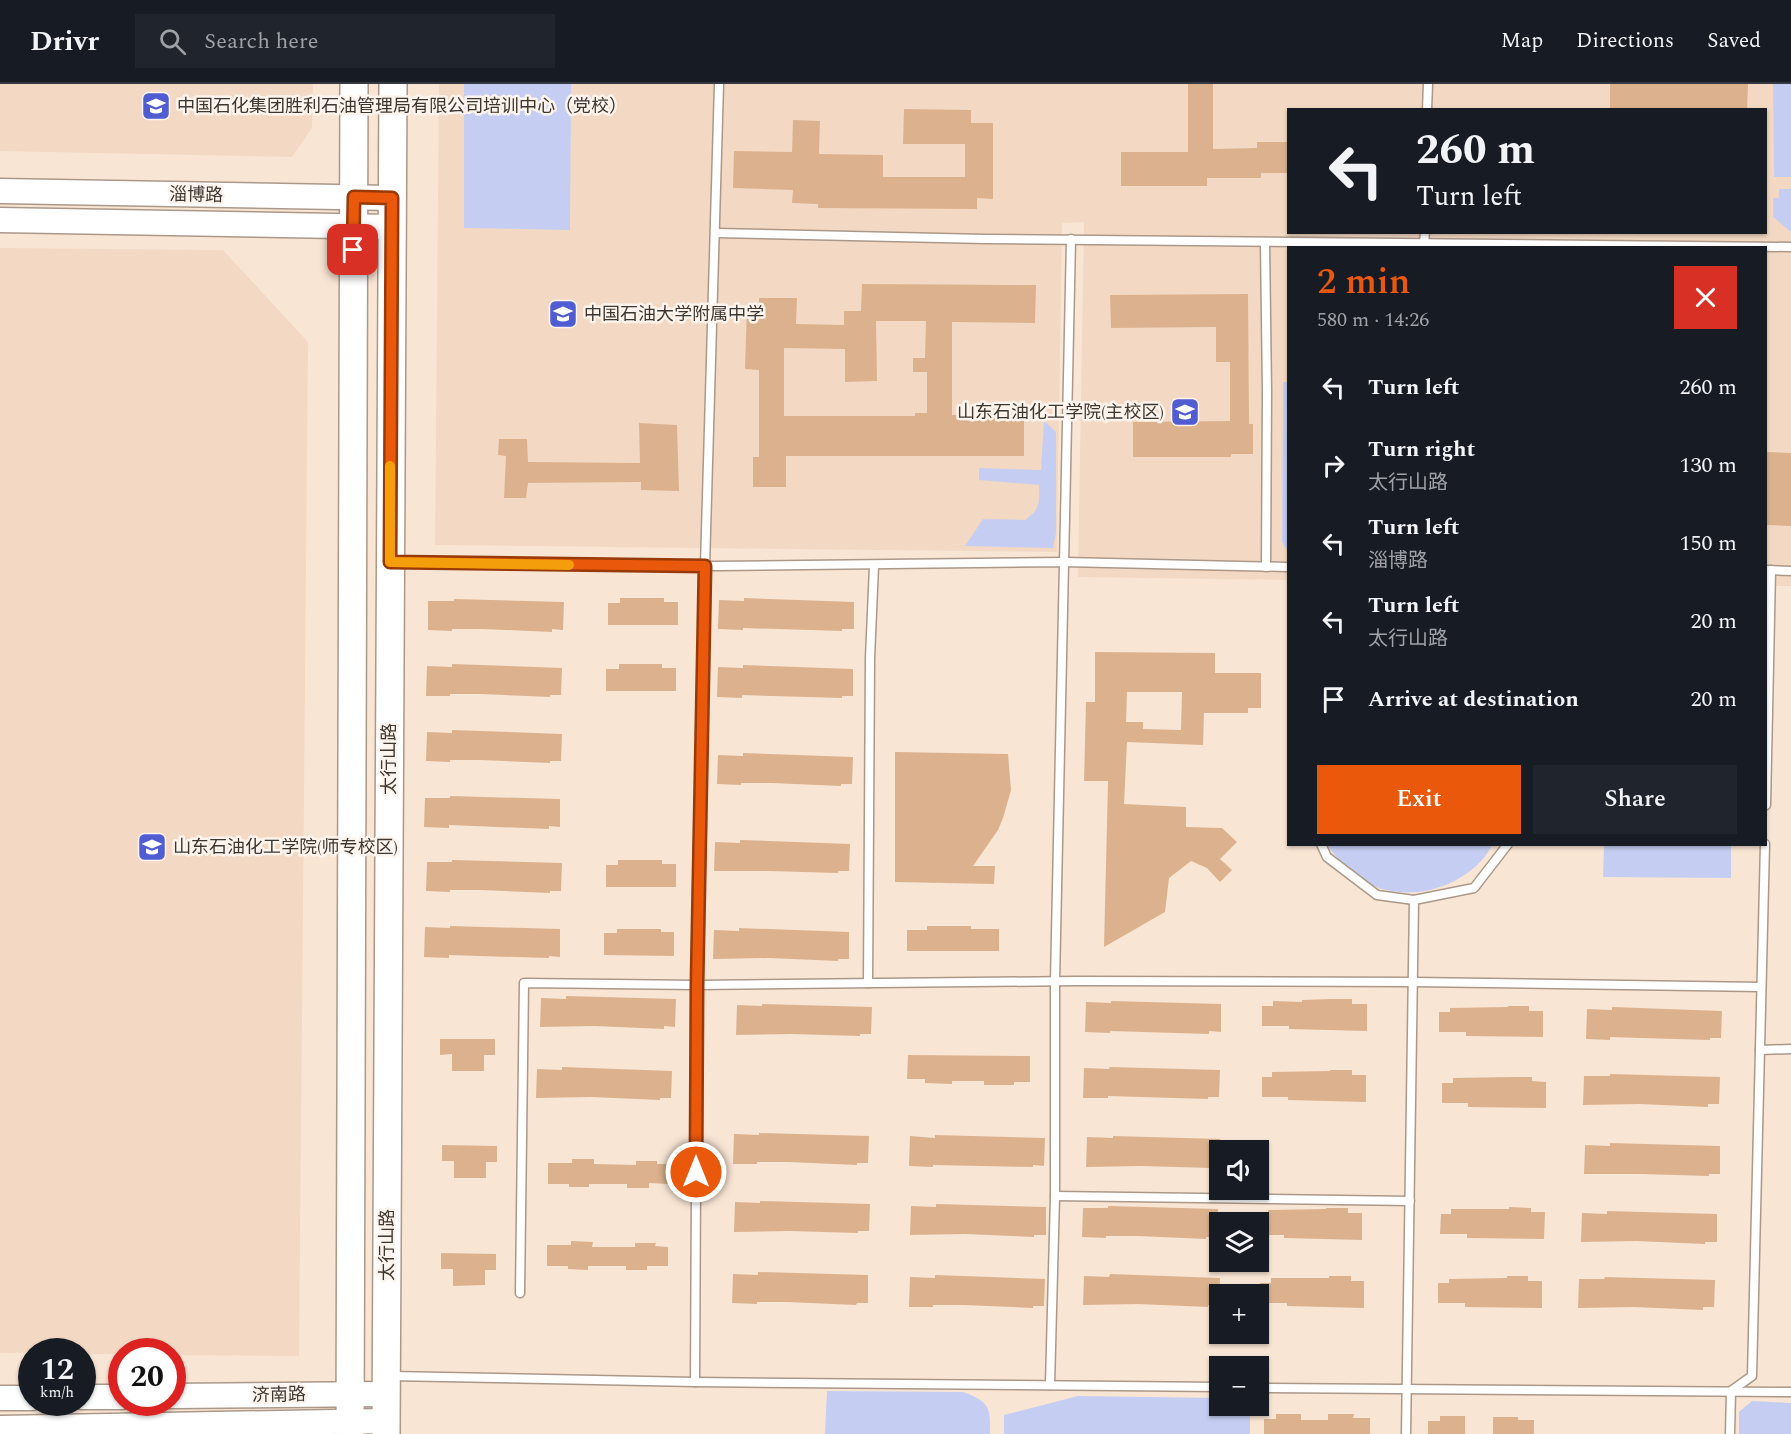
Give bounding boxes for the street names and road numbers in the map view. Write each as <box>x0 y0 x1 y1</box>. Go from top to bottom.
street label: 淄博路 <box>169 181 223 209</box>
street label: 太行山路 <box>376 723 403 795</box>
street label: 太行山路 <box>374 1209 401 1281</box>
street label: 济南路 <box>252 1381 306 1409</box>

